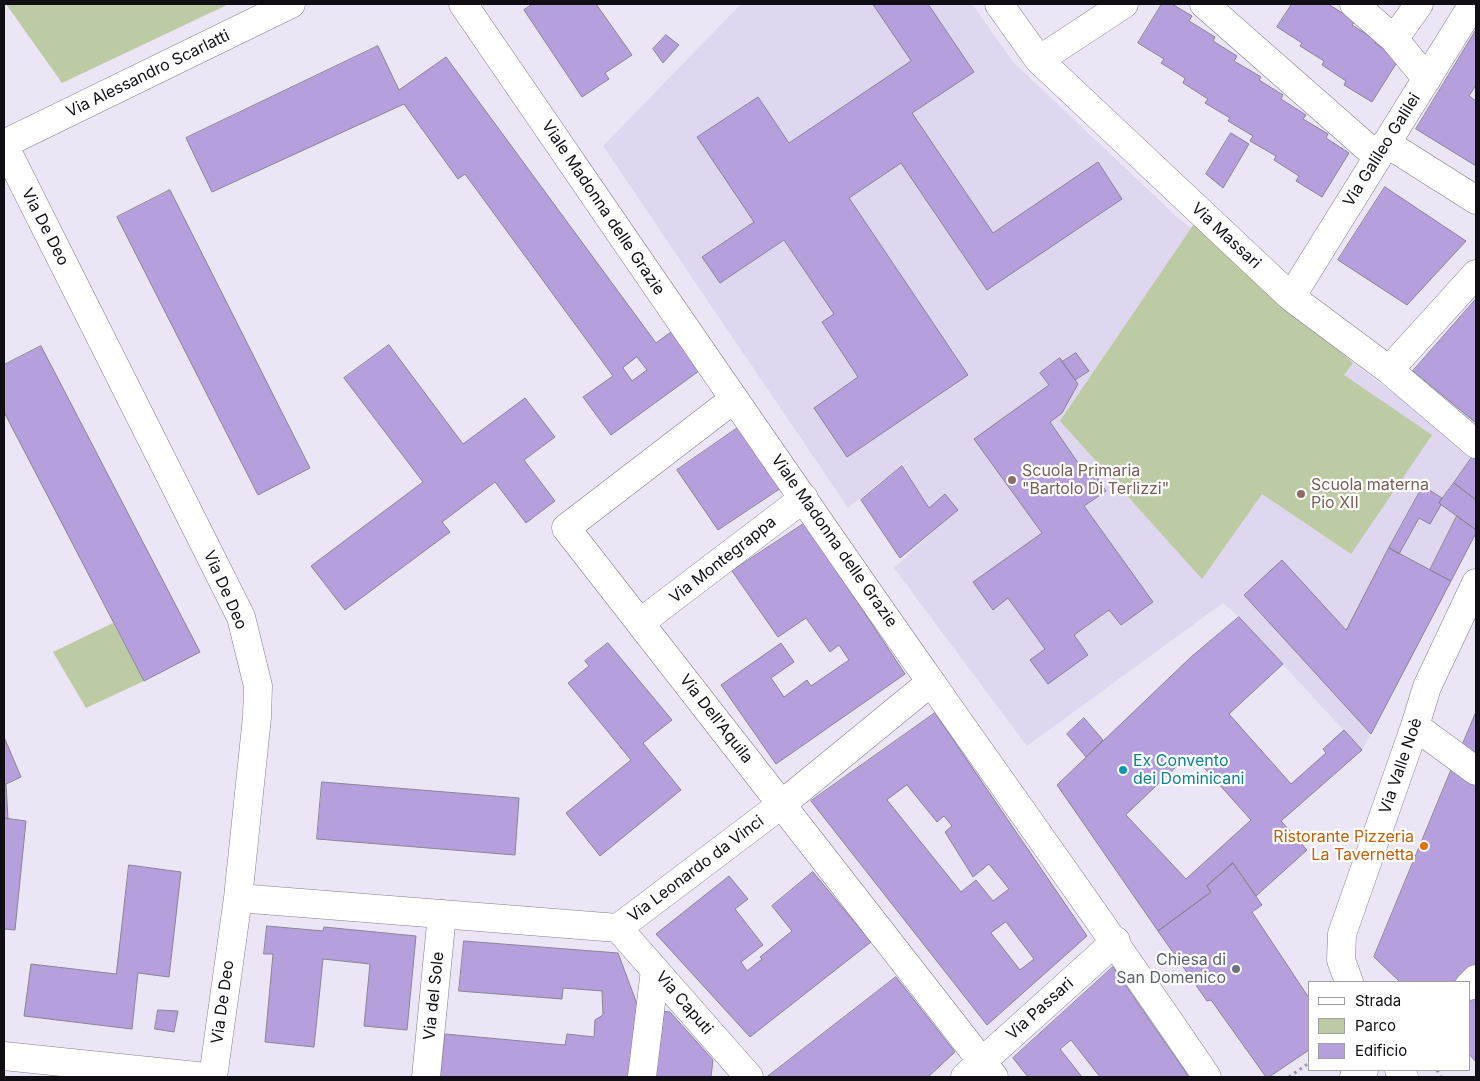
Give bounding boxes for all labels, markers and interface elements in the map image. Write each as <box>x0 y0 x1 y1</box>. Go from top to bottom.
street label: Via Alessandro Scarlatti <box>63 26 233 122</box>
street label: Via Galileo Galilei <box>1339 90 1425 210</box>
street label: Viale Madonna delle Grazie <box>537 117 669 299</box>
street label: Via De Deo <box>17 185 73 269</box>
street label: Via Massari <box>1187 199 1265 273</box>
street label: Viale Madonna delle Grazie <box>767 451 901 631</box>
place label: Scuola Primaria "Bartolo Di Terlizzi" <box>1022 461 1169 499</box>
marker: Scuola Primaria "Bartolo Di Terlizzi" <box>1006 474 1018 486</box>
place label: Scuola materna Pio XII <box>1311 475 1429 513</box>
marker: Scuola materna Pio XII <box>1295 488 1307 500</box>
street label: Via Montegrappa <box>666 512 780 608</box>
street label: Via De Deo <box>199 548 251 632</box>
street label: Via Dell'Aquila <box>675 671 757 767</box>
street label: Via Valle Noè <box>1376 716 1426 816</box>
place label: Ex Convento dei Dominicani <box>1133 751 1244 789</box>
marker: Ex Convento dei Dominicani <box>1117 764 1129 776</box>
street label: Via Leonardo da Vinci <box>624 812 768 926</box>
place label: Ristorante Pizzeria La Tavernetta <box>1273 827 1414 865</box>
marker: Ristorante Pizzeria La Tavernetta <box>1418 840 1430 852</box>
place label: Chiesa di San Domenico <box>1116 950 1226 988</box>
street label: Via del Sole <box>420 951 448 1041</box>
street label: Via De Deo <box>208 959 238 1045</box>
marker: Chiesa di San Domenico <box>1230 963 1242 975</box>
street label: Via Caputi <box>651 967 717 1039</box>
street label: Via Passari <box>1003 974 1077 1044</box>
legend <box>1308 981 1470 1071</box>
text: Strada <box>1355 991 1401 1010</box>
text: Parco <box>1355 1016 1396 1035</box>
text: Edificio <box>1355 1041 1407 1060</box>

